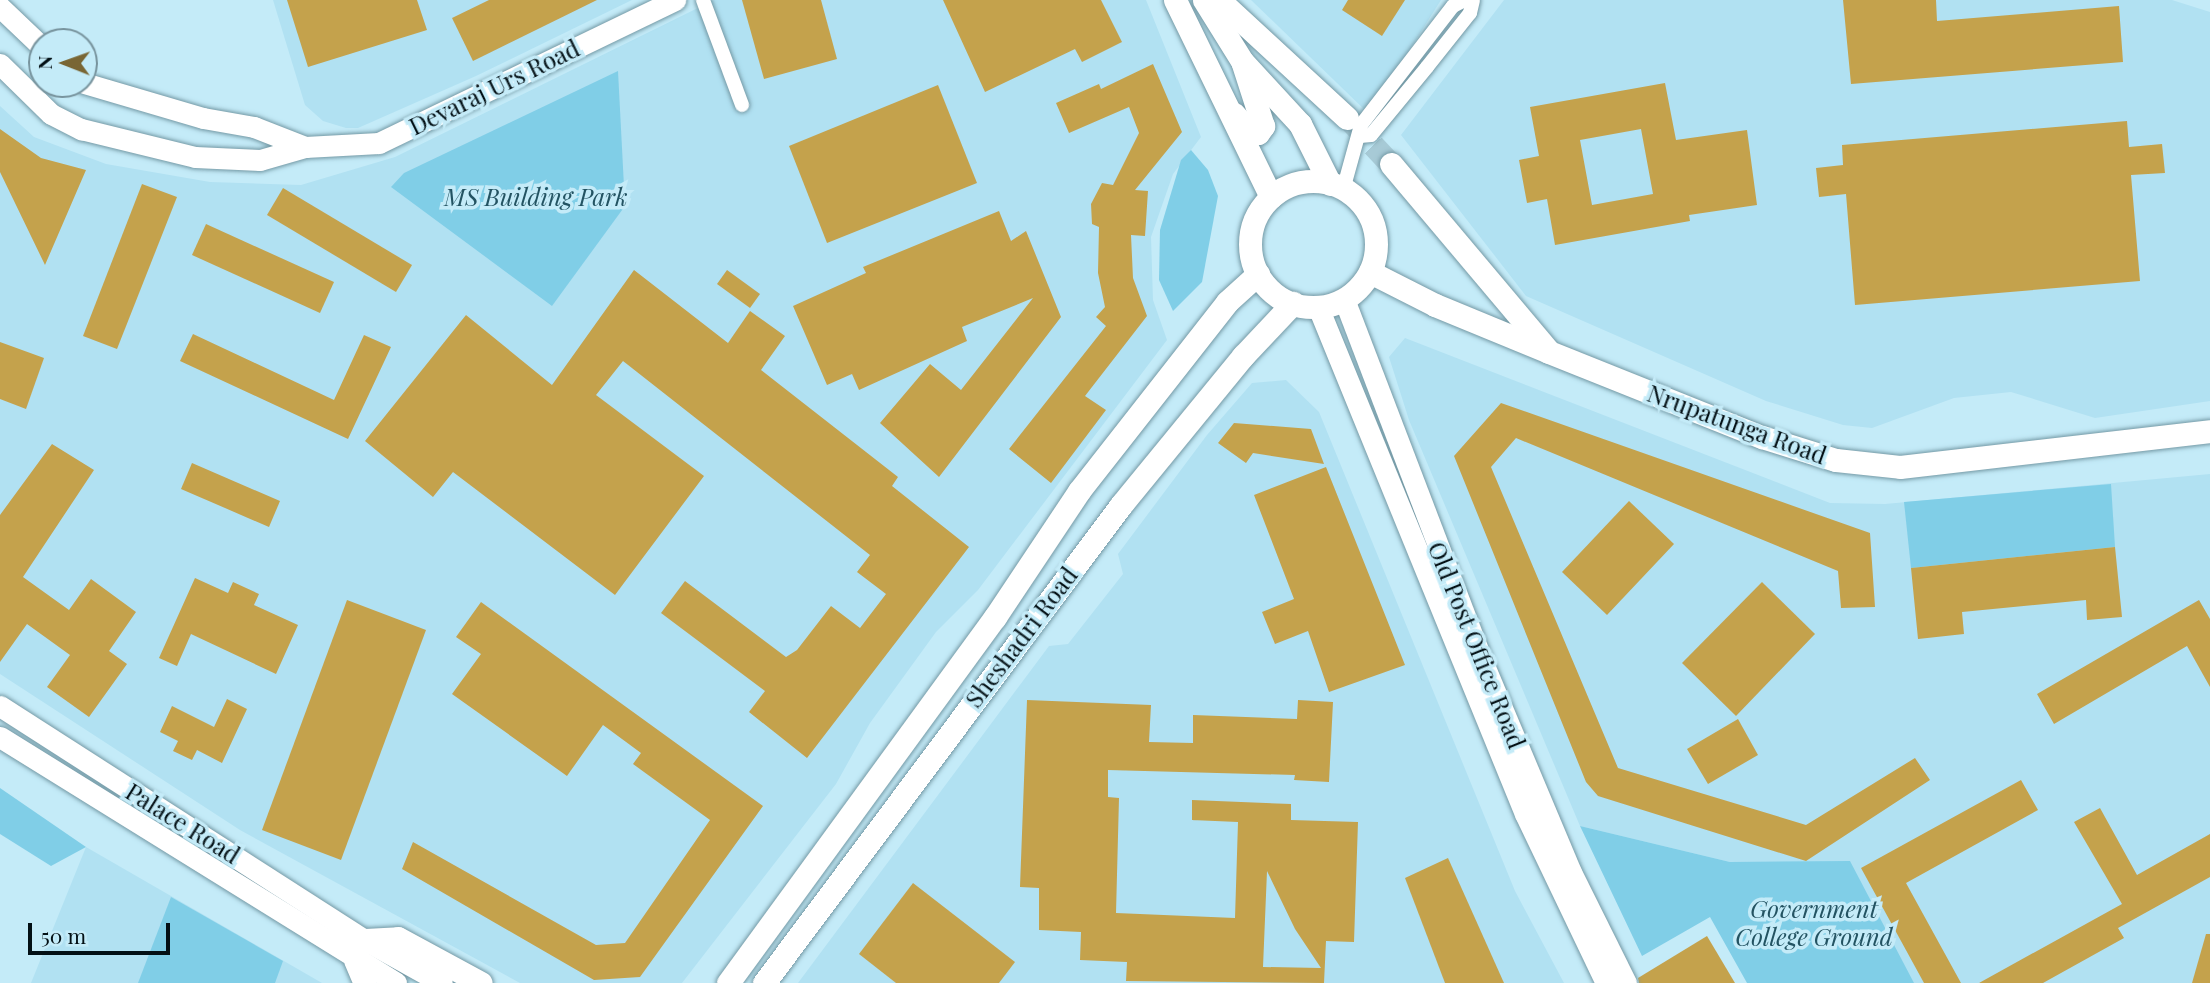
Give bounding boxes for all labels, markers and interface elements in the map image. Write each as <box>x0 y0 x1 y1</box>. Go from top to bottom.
north arrow <box>28 28 98 98</box>
street label: Devaraj Urs Road <box>404 33 584 141</box>
text: N <box>31 56 57 70</box>
park label: MS Building Park <box>444 183 628 211</box>
street label: Nrupatunga Road <box>1643 378 1831 470</box>
street label: Old Post Office Road <box>1422 537 1532 753</box>
street label: Sheshadri Road <box>959 561 1083 713</box>
street label: Palace Road <box>121 777 245 869</box>
park label: Government College Ground <box>1735 895 1893 951</box>
scale bar <box>32 909 173 953</box>
text: 50 m <box>41 921 86 949</box>

